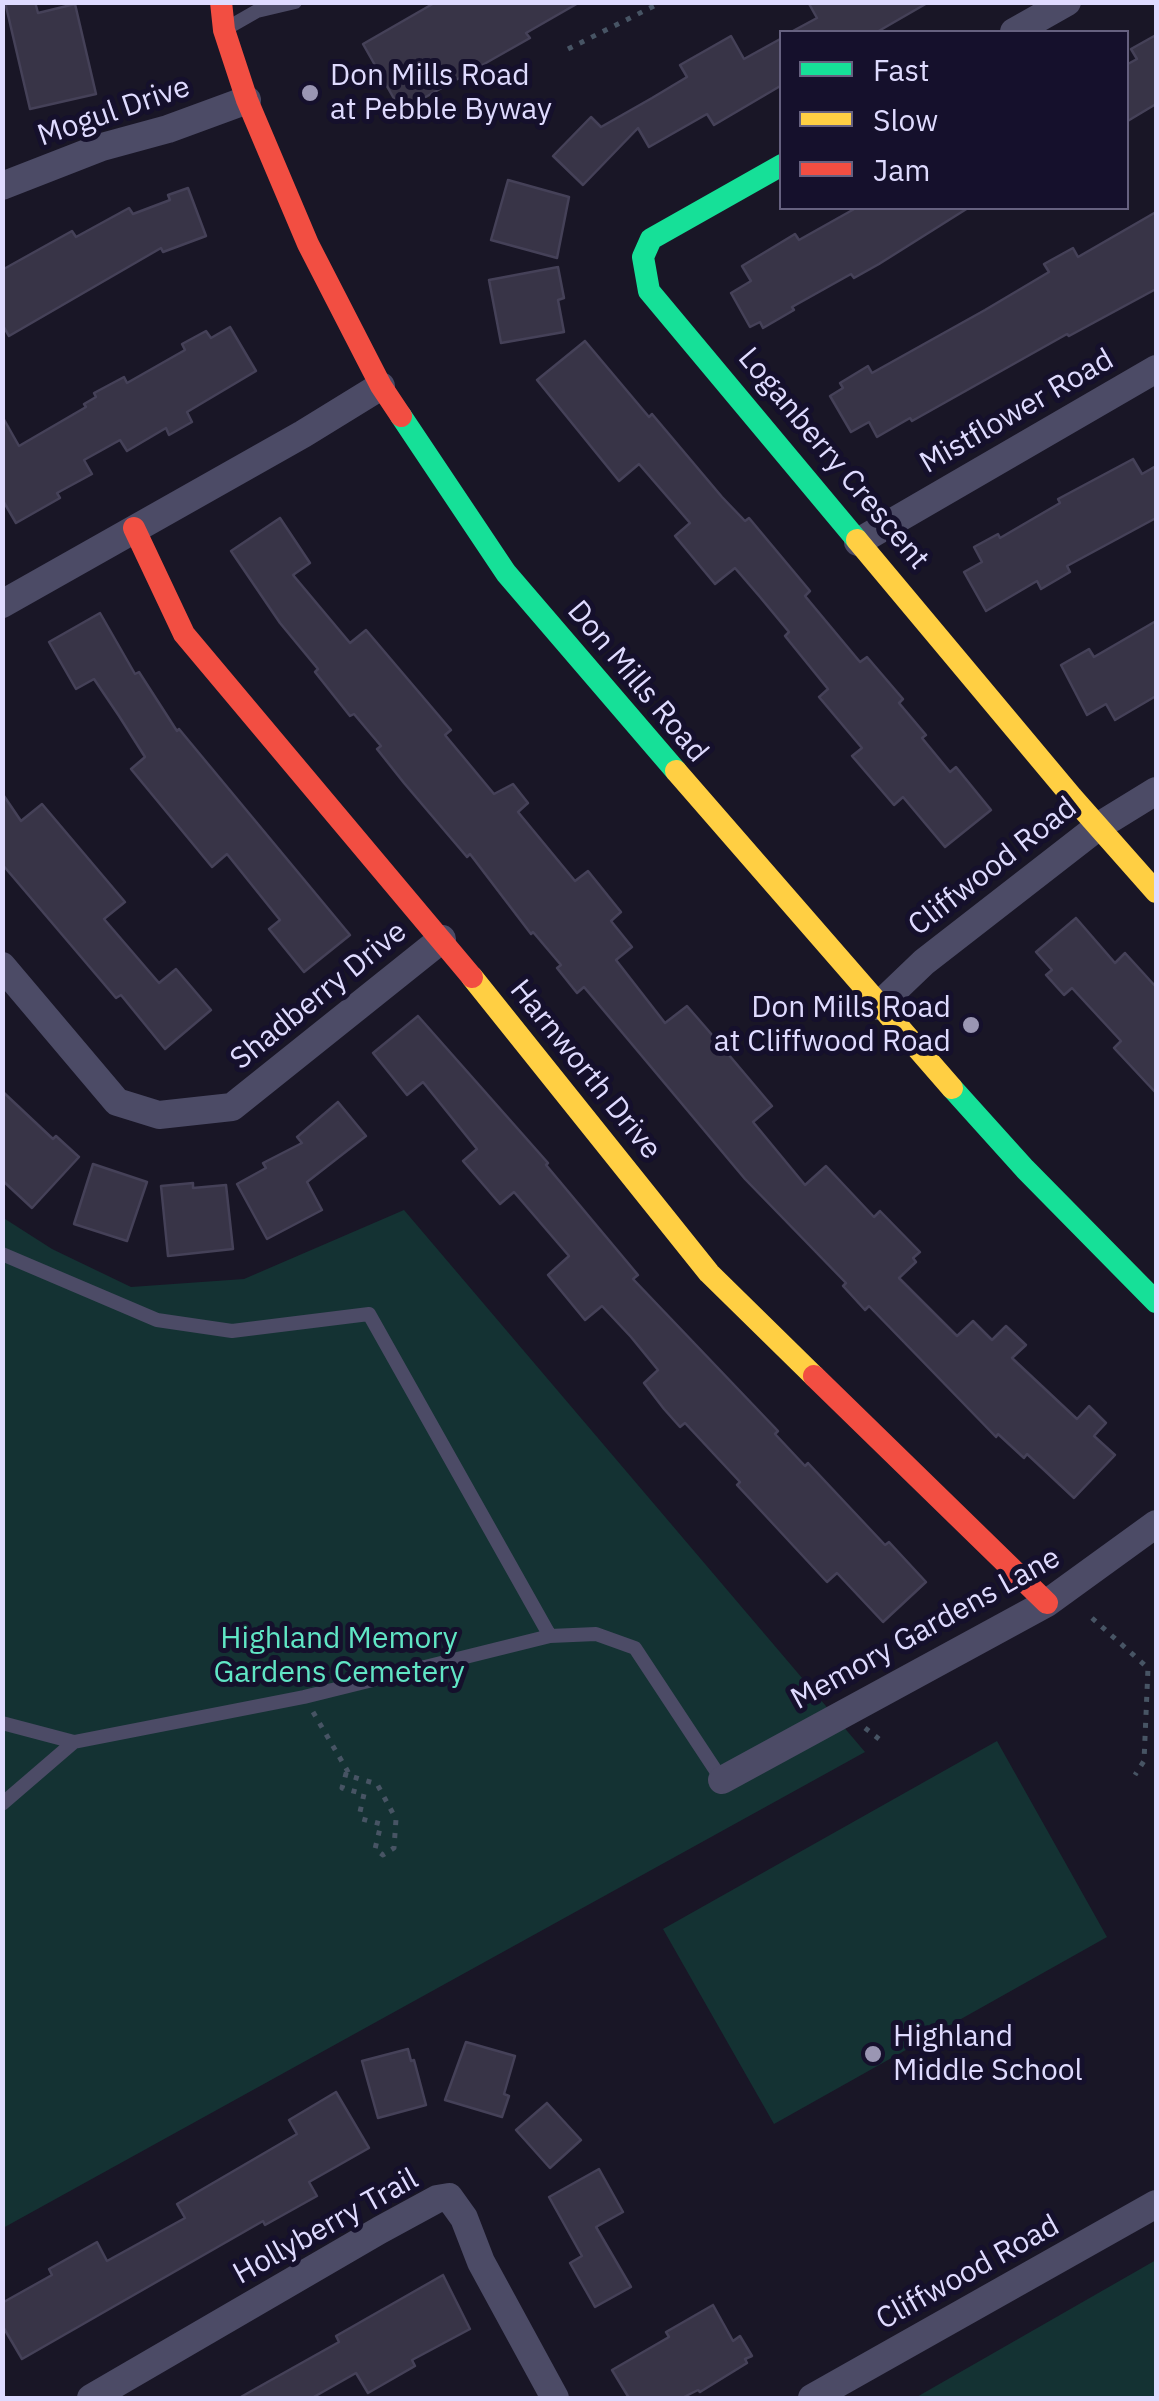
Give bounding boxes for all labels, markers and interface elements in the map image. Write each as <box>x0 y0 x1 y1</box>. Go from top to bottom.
legend <box>779 30 1129 210</box>
text: Fast <box>873 50 930 89</box>
place label: Don Mills Road at Pebble Byway <box>330 58 552 128</box>
street label: Mogul Drive <box>33 69 195 155</box>
marker: Don Mills Road at Pebble Byway <box>299 82 321 104</box>
text: Slow <box>873 100 938 139</box>
text: Jam <box>873 150 931 189</box>
street label: Loganberry Crescent <box>730 341 936 577</box>
street label: Mistflower Road <box>914 342 1120 482</box>
street label: Don Mills Road <box>559 594 715 770</box>
street label: Cliffwood Road <box>902 790 1084 944</box>
street label: Shadberry Drive <box>224 914 414 1078</box>
street label: Harnworth Drive <box>502 973 668 1167</box>
place label: Don Mills Road at Cliffwood Road <box>714 990 951 1060</box>
marker: Don Mills Road at Cliffwood Road <box>960 1014 982 1036</box>
street label: Memory Gardens Lane <box>785 1540 1067 1718</box>
park label: Highland Memory Gardens Cemetery <box>213 1621 465 1692</box>
place label: Highland Middle School <box>893 2019 1083 2090</box>
marker: Highland Middle School <box>862 2043 884 2065</box>
street label: Hollyberry Trail <box>227 2161 425 2293</box>
street label: Cliffwood Road <box>870 2208 1066 2338</box>

